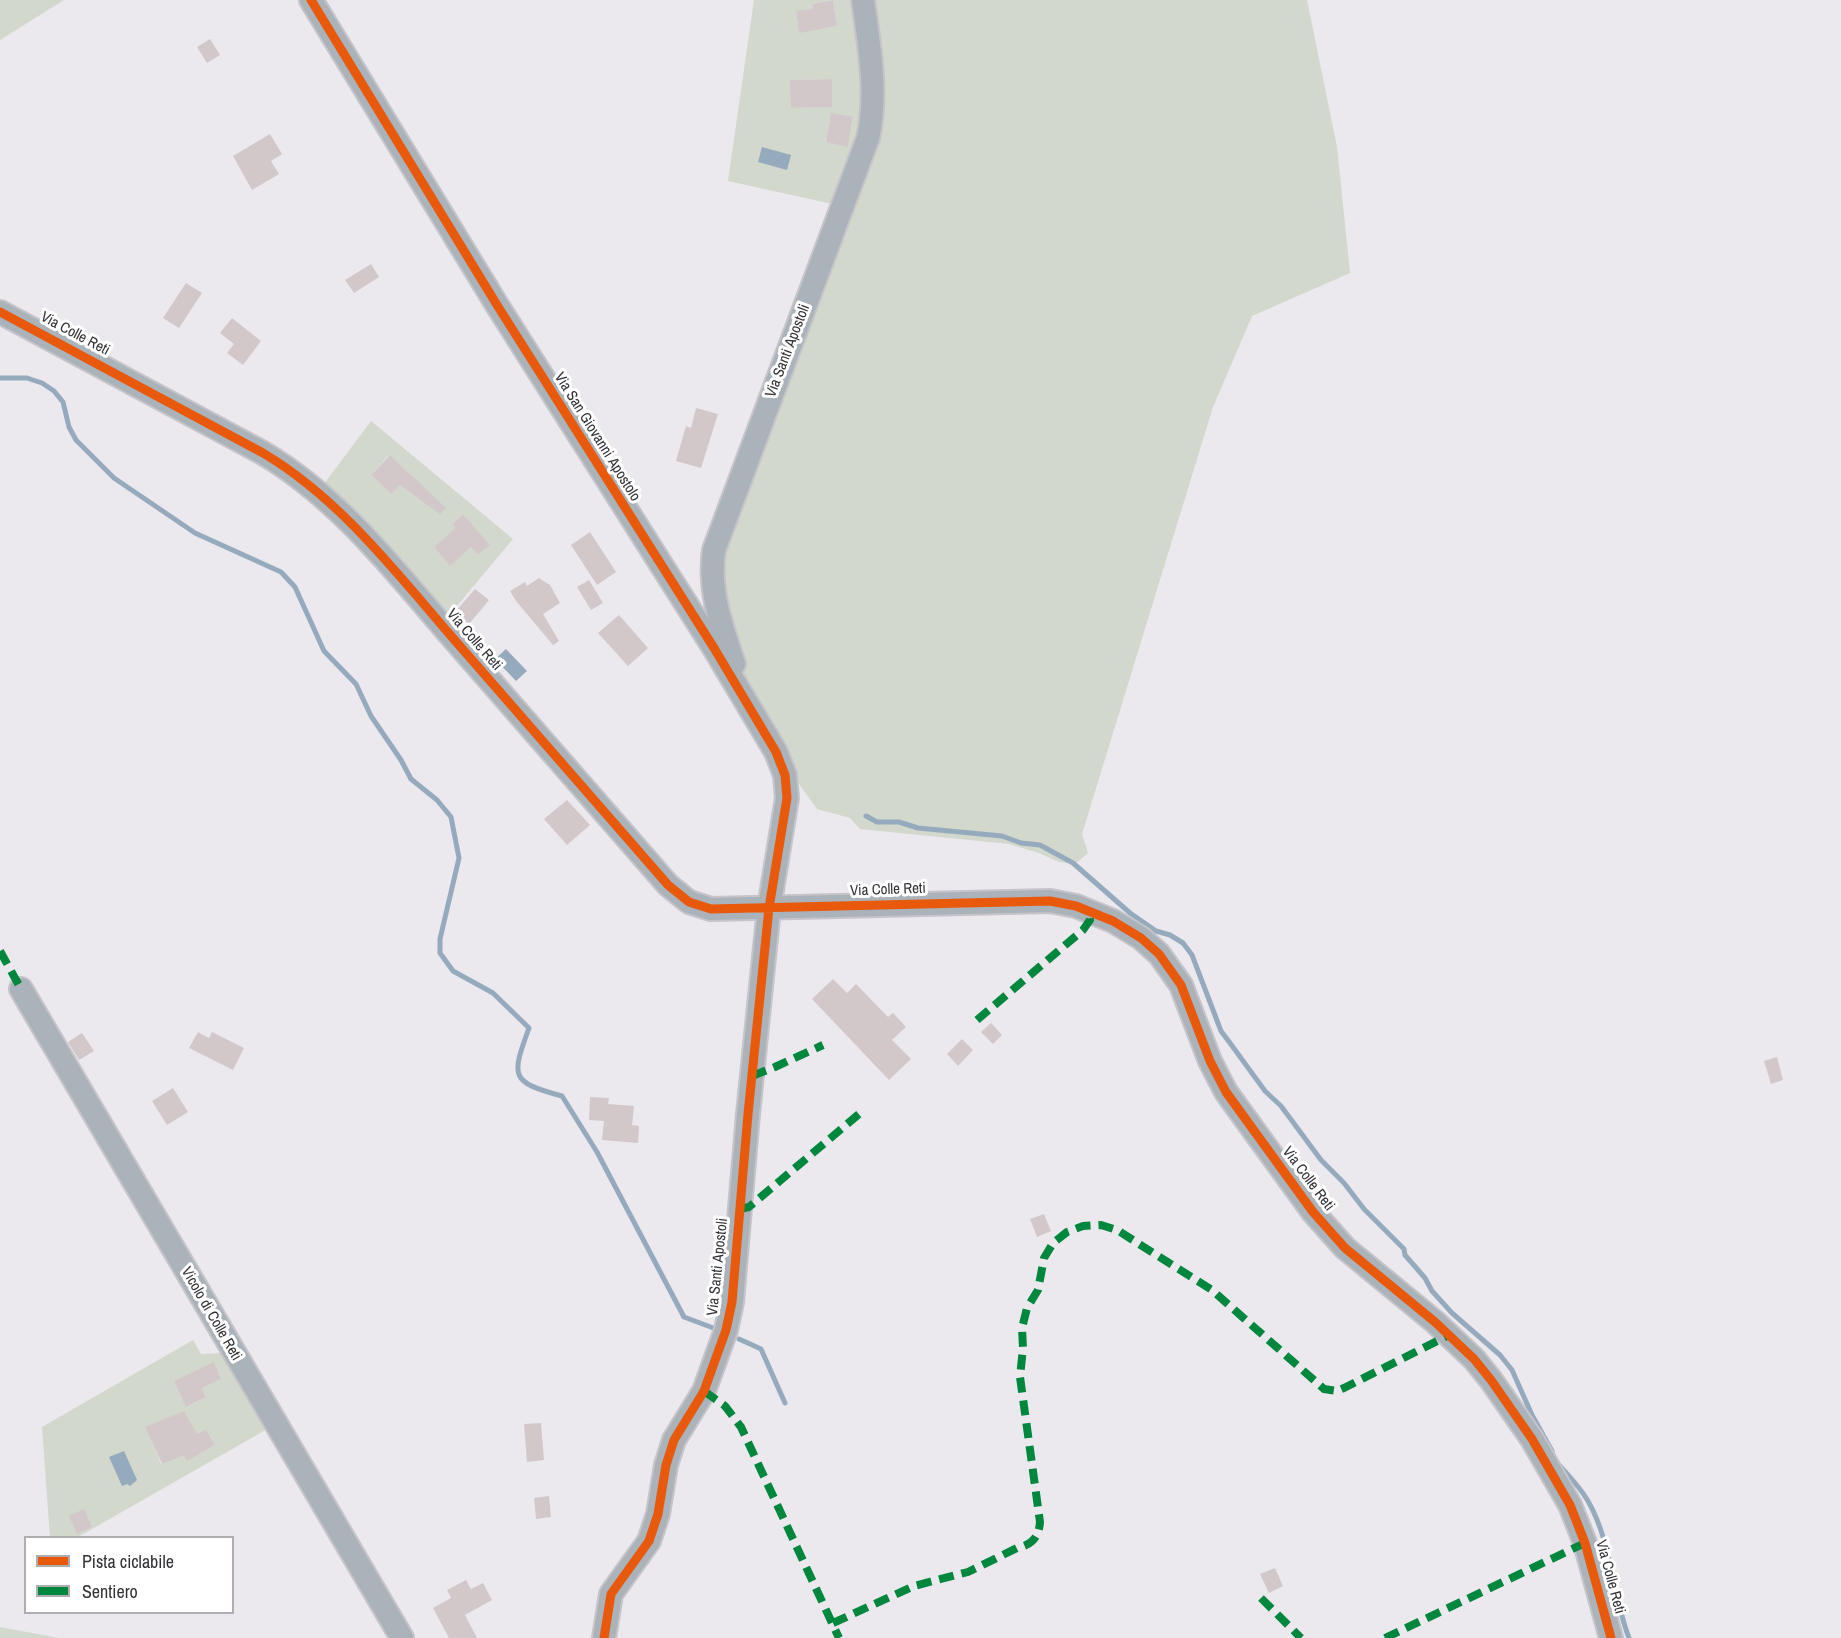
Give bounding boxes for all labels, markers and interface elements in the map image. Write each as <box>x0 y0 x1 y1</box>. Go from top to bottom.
street label: Via Santi Apostoli <box>762 302 814 400</box>
street label: Via Colle Reti <box>37 308 113 360</box>
street label: Via San Giovanni Apostolo <box>550 369 644 505</box>
street label: Via Colle Reti <box>442 606 506 674</box>
street label: Via Colle Reti <box>850 880 926 900</box>
street label: Via Colle Reti <box>1278 1143 1338 1215</box>
street label: Via Santi Apostoli <box>704 1217 732 1317</box>
street label: Vicolo di Colle Reti <box>177 1264 245 1364</box>
legend <box>24 1536 234 1614</box>
street label: Via Colle Reti <box>1592 1538 1628 1616</box>
text: Pista ciclabile <box>82 1549 174 1574</box>
text: Sentiero <box>82 1579 138 1604</box>

